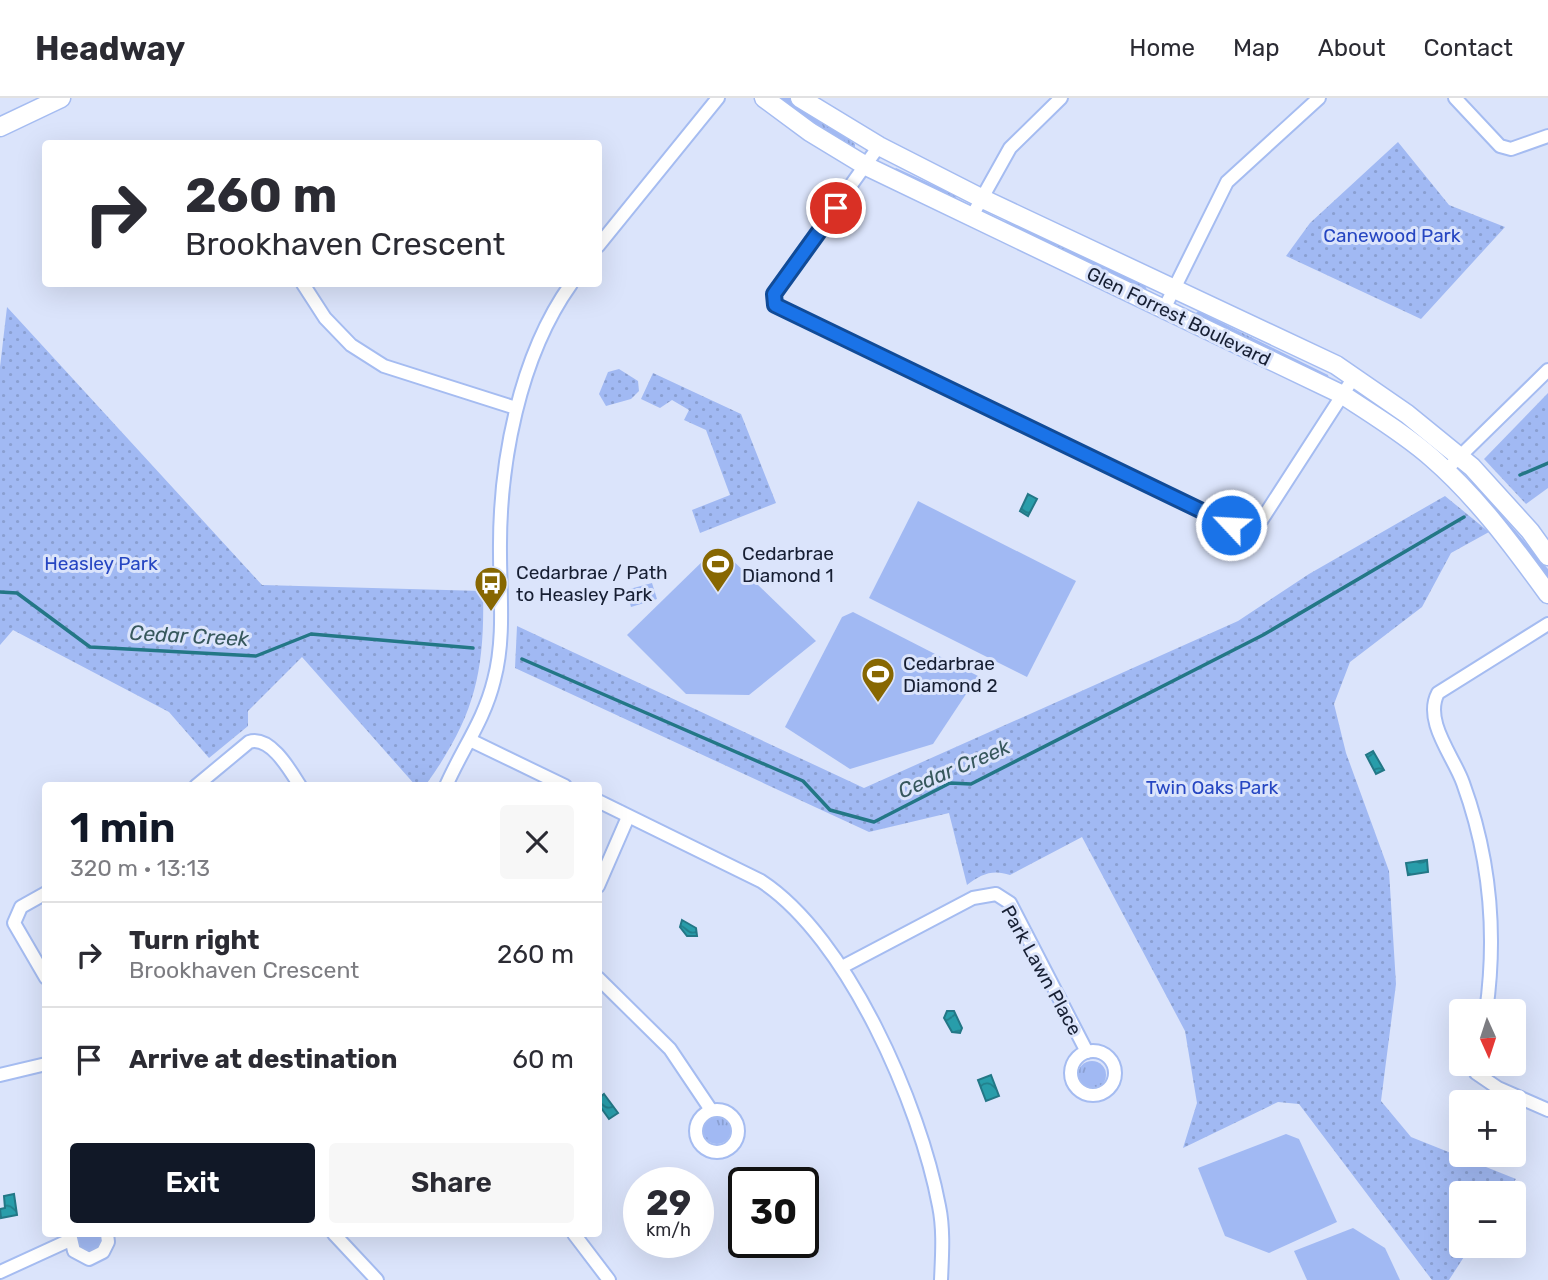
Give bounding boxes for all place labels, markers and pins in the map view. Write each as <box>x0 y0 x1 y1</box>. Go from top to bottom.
pin <box>806 178 866 238</box>
place label: Cedarbrae Diamond 1 <box>742 542 834 587</box>
sports icon: Cedarbrae Diamond 1 <box>699 545 737 594</box>
place label: Cedarbrae / Path to Heasley Park <box>516 561 668 606</box>
bus stop icon: Cedarbrae / Path to Heasley Park <box>472 564 510 613</box>
place label: Cedarbrae Diamond 2 <box>903 652 998 697</box>
sports icon: Cedarbrae Diamond 2 <box>859 655 897 704</box>

